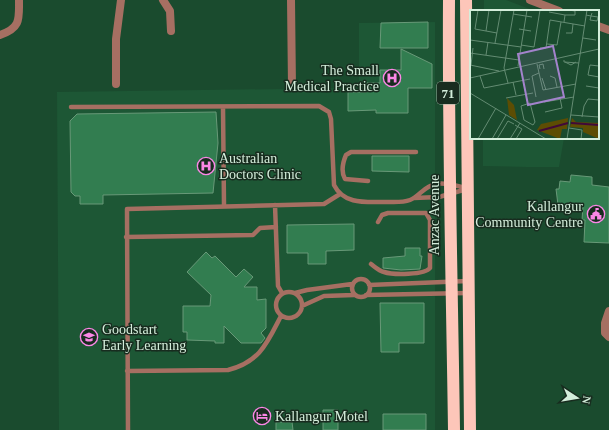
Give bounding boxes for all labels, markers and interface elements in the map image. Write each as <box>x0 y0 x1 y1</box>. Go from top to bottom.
inset map <box>470 10 599 139</box>
place label: The Small Medical Practice <box>285 63 379 94</box>
hospital icon: The Small Medical Practice <box>382 68 402 88</box>
road number: 71 <box>437 82 459 104</box>
place label: Australian Doctors Clinic <box>219 151 301 182</box>
hospital icon: Australian Doctors Clinic <box>196 156 216 176</box>
street label: Anzac Avenue <box>427 175 442 255</box>
place label: Kallangur Community Centre <box>475 199 583 230</box>
public building icon: Kallangur Community Centre <box>586 204 606 224</box>
place label: Goodstart Early Learning <box>102 322 186 353</box>
school or university icon: Goodstart Early Learning <box>79 327 99 347</box>
north arrow <box>557 378 597 418</box>
text: N <box>580 395 593 405</box>
hotel icon: Kallangur Motel <box>252 406 272 426</box>
place label: Kallangur Motel <box>275 409 368 424</box>

